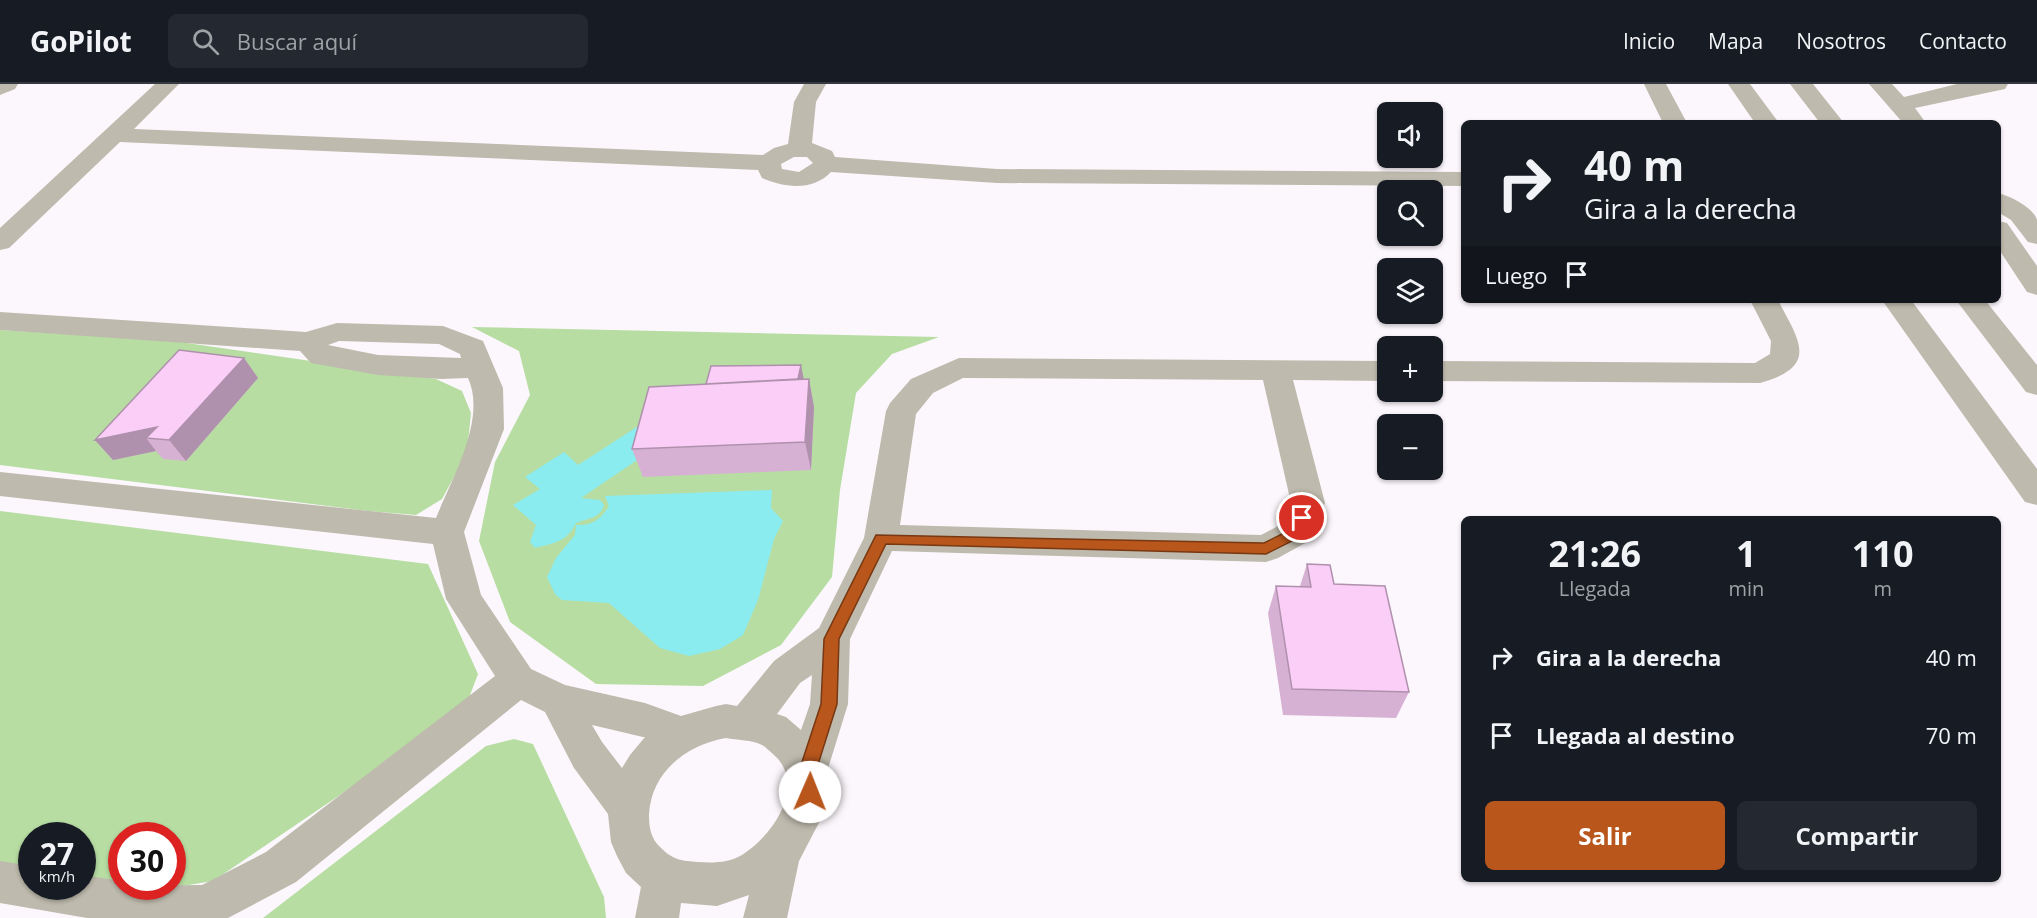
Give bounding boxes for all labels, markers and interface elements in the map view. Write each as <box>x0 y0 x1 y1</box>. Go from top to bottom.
search box <box>168 14 588 68</box>
text: GoPilot <box>30 22 132 60</box>
icon: search <box>189 25 222 58</box>
text: Buscar aquí <box>237 26 357 56</box>
text: Inicio <box>1623 27 1675 55</box>
text: Mapa <box>1708 27 1763 55</box>
text: Nosotros <box>1796 27 1886 55</box>
text: Contacto <box>1919 27 2007 55</box>
map controls <box>1377 102 1443 480</box>
button: sound <box>1377 102 1443 168</box>
text: 40 m <box>1584 136 1684 193</box>
icon: right <box>1485 144 1563 222</box>
button: search <box>1377 180 1443 246</box>
text: Gira a la derecha <box>1584 190 1797 227</box>
button: layers <box>1377 258 1443 324</box>
icon: arrive <box>1560 258 1593 291</box>
text: Luego <box>1485 260 1548 290</box>
button: + <box>1377 336 1443 402</box>
button: − <box>1377 414 1443 480</box>
pin <box>1276 492 1327 543</box>
icon: arrive <box>1285 501 1318 534</box>
text: 21:26 <box>1548 529 1641 578</box>
text: 1 <box>1736 529 1757 578</box>
text: 110 <box>1852 529 1914 578</box>
text: Llegada <box>1559 575 1631 602</box>
text: min <box>1728 575 1764 602</box>
text: m <box>1873 575 1892 602</box>
icon: right <box>1485 641 1518 674</box>
text: Gira a la derecha <box>1536 642 1721 672</box>
text: 40 m <box>1926 642 1977 672</box>
icon: arrive <box>1485 719 1518 752</box>
text: Llegada al destino <box>1536 720 1735 750</box>
text: 70 m <box>1926 720 1977 750</box>
position arrow <box>778 760 842 824</box>
button: Salir <box>1485 801 1725 870</box>
button: Compartir <box>1737 801 1977 870</box>
speed limit sign: 30 <box>108 822 186 900</box>
text: 27 <box>40 833 74 874</box>
text: km/h <box>39 866 75 886</box>

